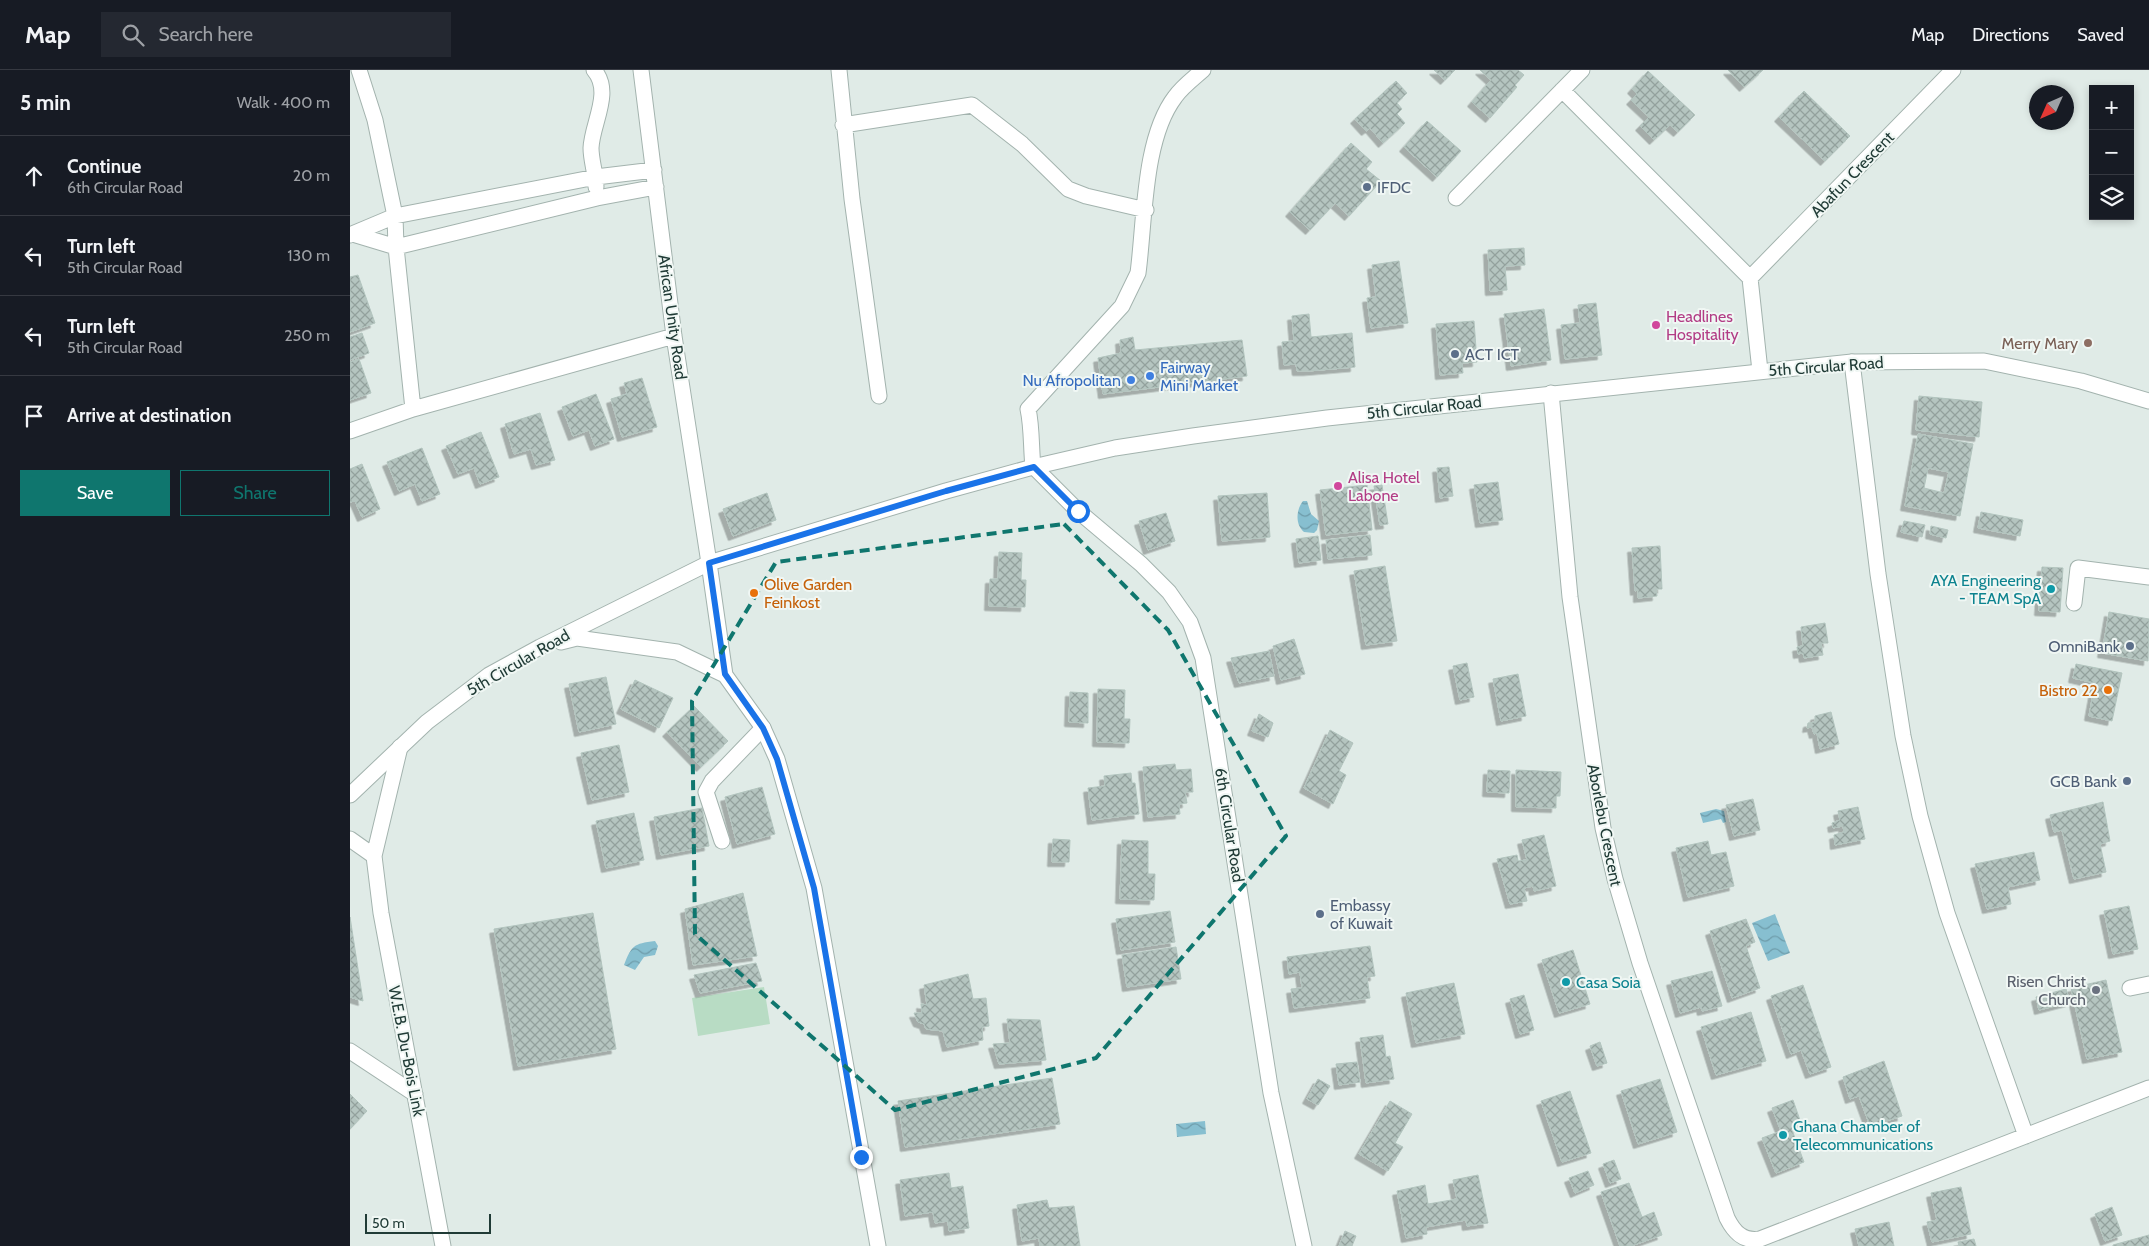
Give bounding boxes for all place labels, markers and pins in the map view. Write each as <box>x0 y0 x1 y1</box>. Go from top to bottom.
place label: IFDC <box>1377 178 1411 197</box>
marker: IFDC <box>1361 181 1373 193</box>
place label: Headlines Hospitality <box>1666 307 1739 344</box>
marker: Headlines Hospitality <box>1650 319 1662 331</box>
place label: Merry Mary <box>2002 334 2078 353</box>
marker: Merry Mary <box>2082 337 2094 349</box>
place label: ACT ICT <box>1465 345 1520 364</box>
marker: ACT ICT <box>1449 348 1461 360</box>
place label: Fairway Mini Market <box>1160 358 1239 395</box>
marker: Fairway Mini Market <box>1144 370 1156 382</box>
place label: Nu Afropolitan <box>1022 371 1121 390</box>
marker: Nu Afropolitan <box>1125 374 1137 386</box>
place label: Alisa Hotel Labone <box>1348 468 1420 505</box>
marker: Alisa Hotel Labone <box>1332 480 1344 492</box>
place label: AYA Engineering - TEAM SpA <box>1931 571 2042 608</box>
place label: Olive Garden Feinkost <box>764 575 852 612</box>
marker: AYA Engineering - TEAM SpA <box>2045 583 2057 595</box>
marker: Olive Garden Feinkost <box>748 587 760 599</box>
place label: OmniBank <box>2048 637 2121 656</box>
marker: OmniBank <box>2124 640 2136 652</box>
place label: Bistro 22 <box>2039 681 2098 700</box>
marker: Bistro 22 <box>2102 684 2114 696</box>
place label: GCB Bank <box>2050 772 2118 791</box>
marker: GCB Bank <box>2121 775 2133 787</box>
place label: Embassy of Kuwait <box>1330 896 1393 933</box>
marker: Embassy of Kuwait <box>1314 908 1326 920</box>
place label: Risen Christ Church <box>2007 972 2087 1009</box>
place label: Casa Soia <box>1576 973 1641 992</box>
marker: Casa Soia <box>1560 976 1572 988</box>
marker: Risen Christ Church <box>2090 984 2102 996</box>
place label: Ghana Chamber of Telecommunications <box>1793 1117 1933 1154</box>
marker: Ghana Chamber of Telecommunications <box>1777 1129 1789 1141</box>

